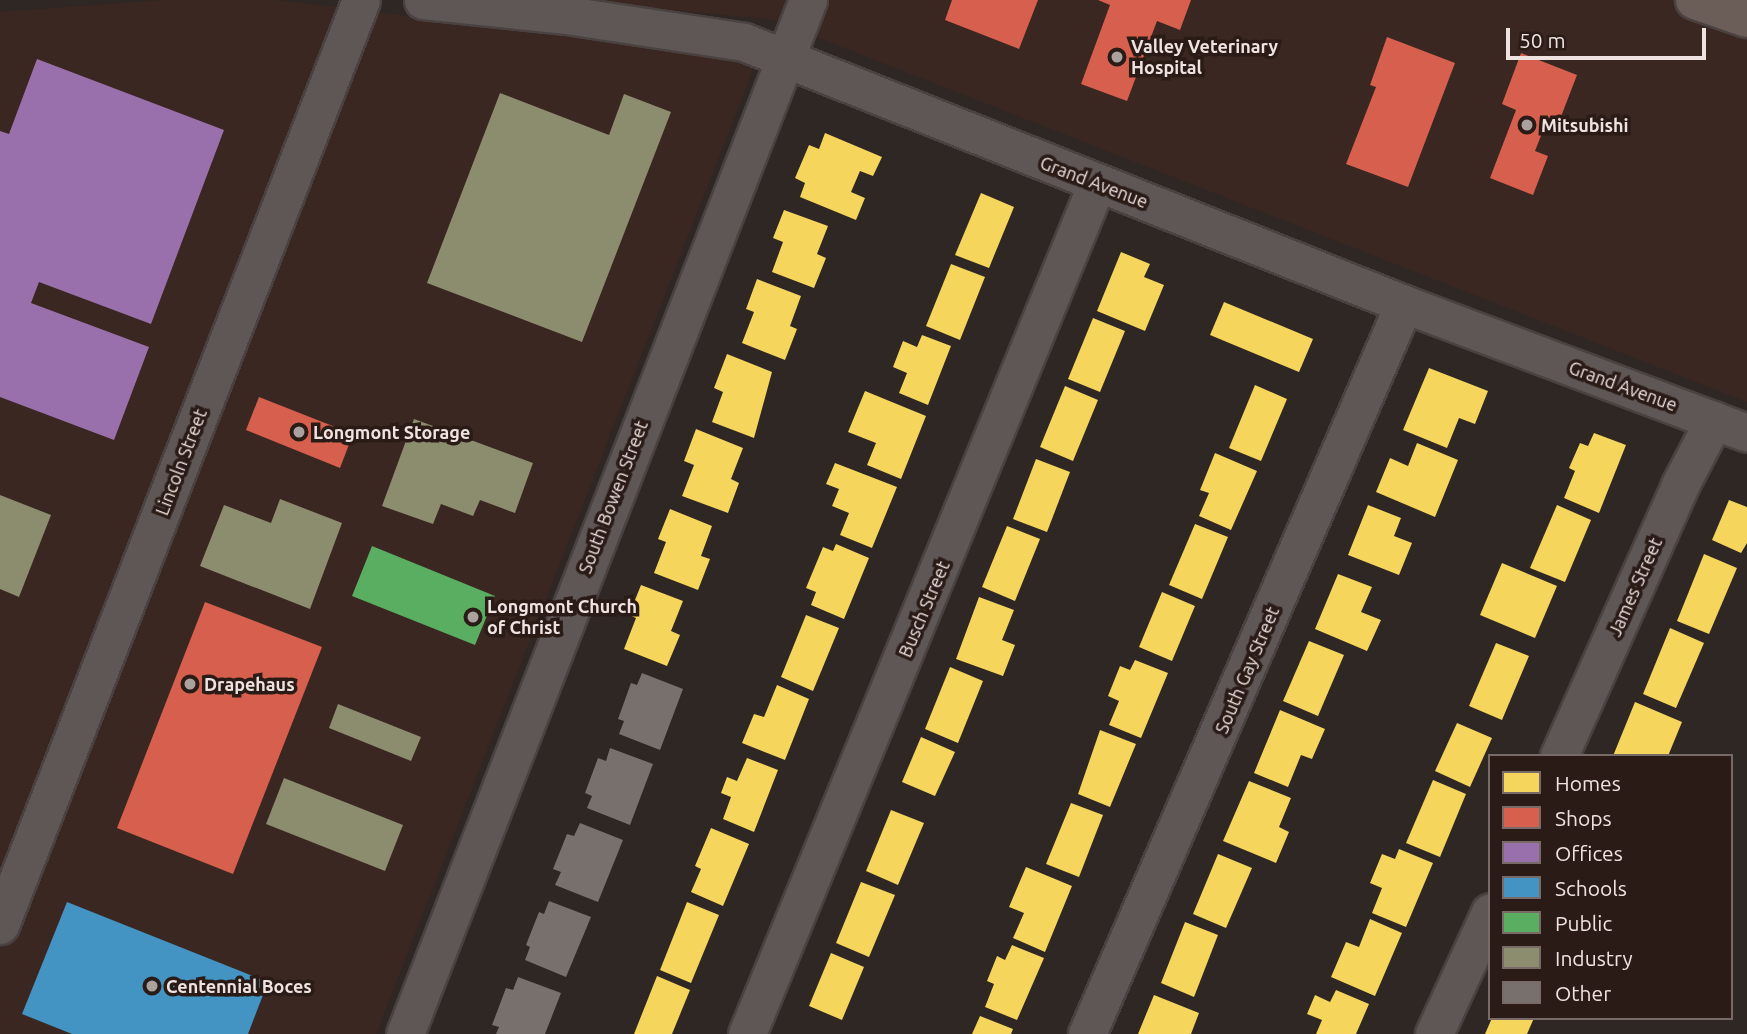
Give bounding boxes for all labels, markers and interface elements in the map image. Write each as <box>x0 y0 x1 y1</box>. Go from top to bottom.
scale bar <box>1509 14 1708 58</box>
text: 50 m <box>1519 28 1566 52</box>
place label: Valley Veterinary Hospital <box>1131 36 1278 78</box>
marker: Valley Veterinary Hospital <box>1109 49 1125 65</box>
place label: Mitsubishi <box>1541 114 1629 136</box>
marker: Mitsubishi <box>1519 117 1535 133</box>
street label: Grand Avenue <box>1037 152 1151 212</box>
street label: Grand Avenue <box>1566 356 1680 416</box>
street label: Lincoln Street <box>151 406 211 518</box>
street label: South Bowen Street <box>574 417 652 577</box>
place label: Longmont Storage <box>313 421 470 443</box>
marker: Longmont Storage <box>291 424 307 440</box>
street label: James Street <box>1604 534 1666 640</box>
street label: Busch Street <box>894 558 954 660</box>
place label: Longmont Church of Christ <box>487 596 637 638</box>
street label: South Gay Street <box>1211 603 1283 737</box>
marker: Longmont Church of Christ <box>465 609 481 625</box>
place label: Drapehaus <box>204 673 295 695</box>
marker: Drapehaus <box>182 676 198 692</box>
legend <box>1488 754 1733 1020</box>
text: Homes <box>1555 771 1621 795</box>
text: Shops <box>1555 806 1612 830</box>
text: Offices <box>1555 841 1623 865</box>
text: Schools <box>1555 876 1627 900</box>
text: Public <box>1555 911 1612 935</box>
text: Industry <box>1555 946 1633 970</box>
place label: Centennial Boces <box>166 975 312 997</box>
marker: Centennial Boces <box>144 978 160 994</box>
text: Other <box>1555 981 1611 1005</box>

